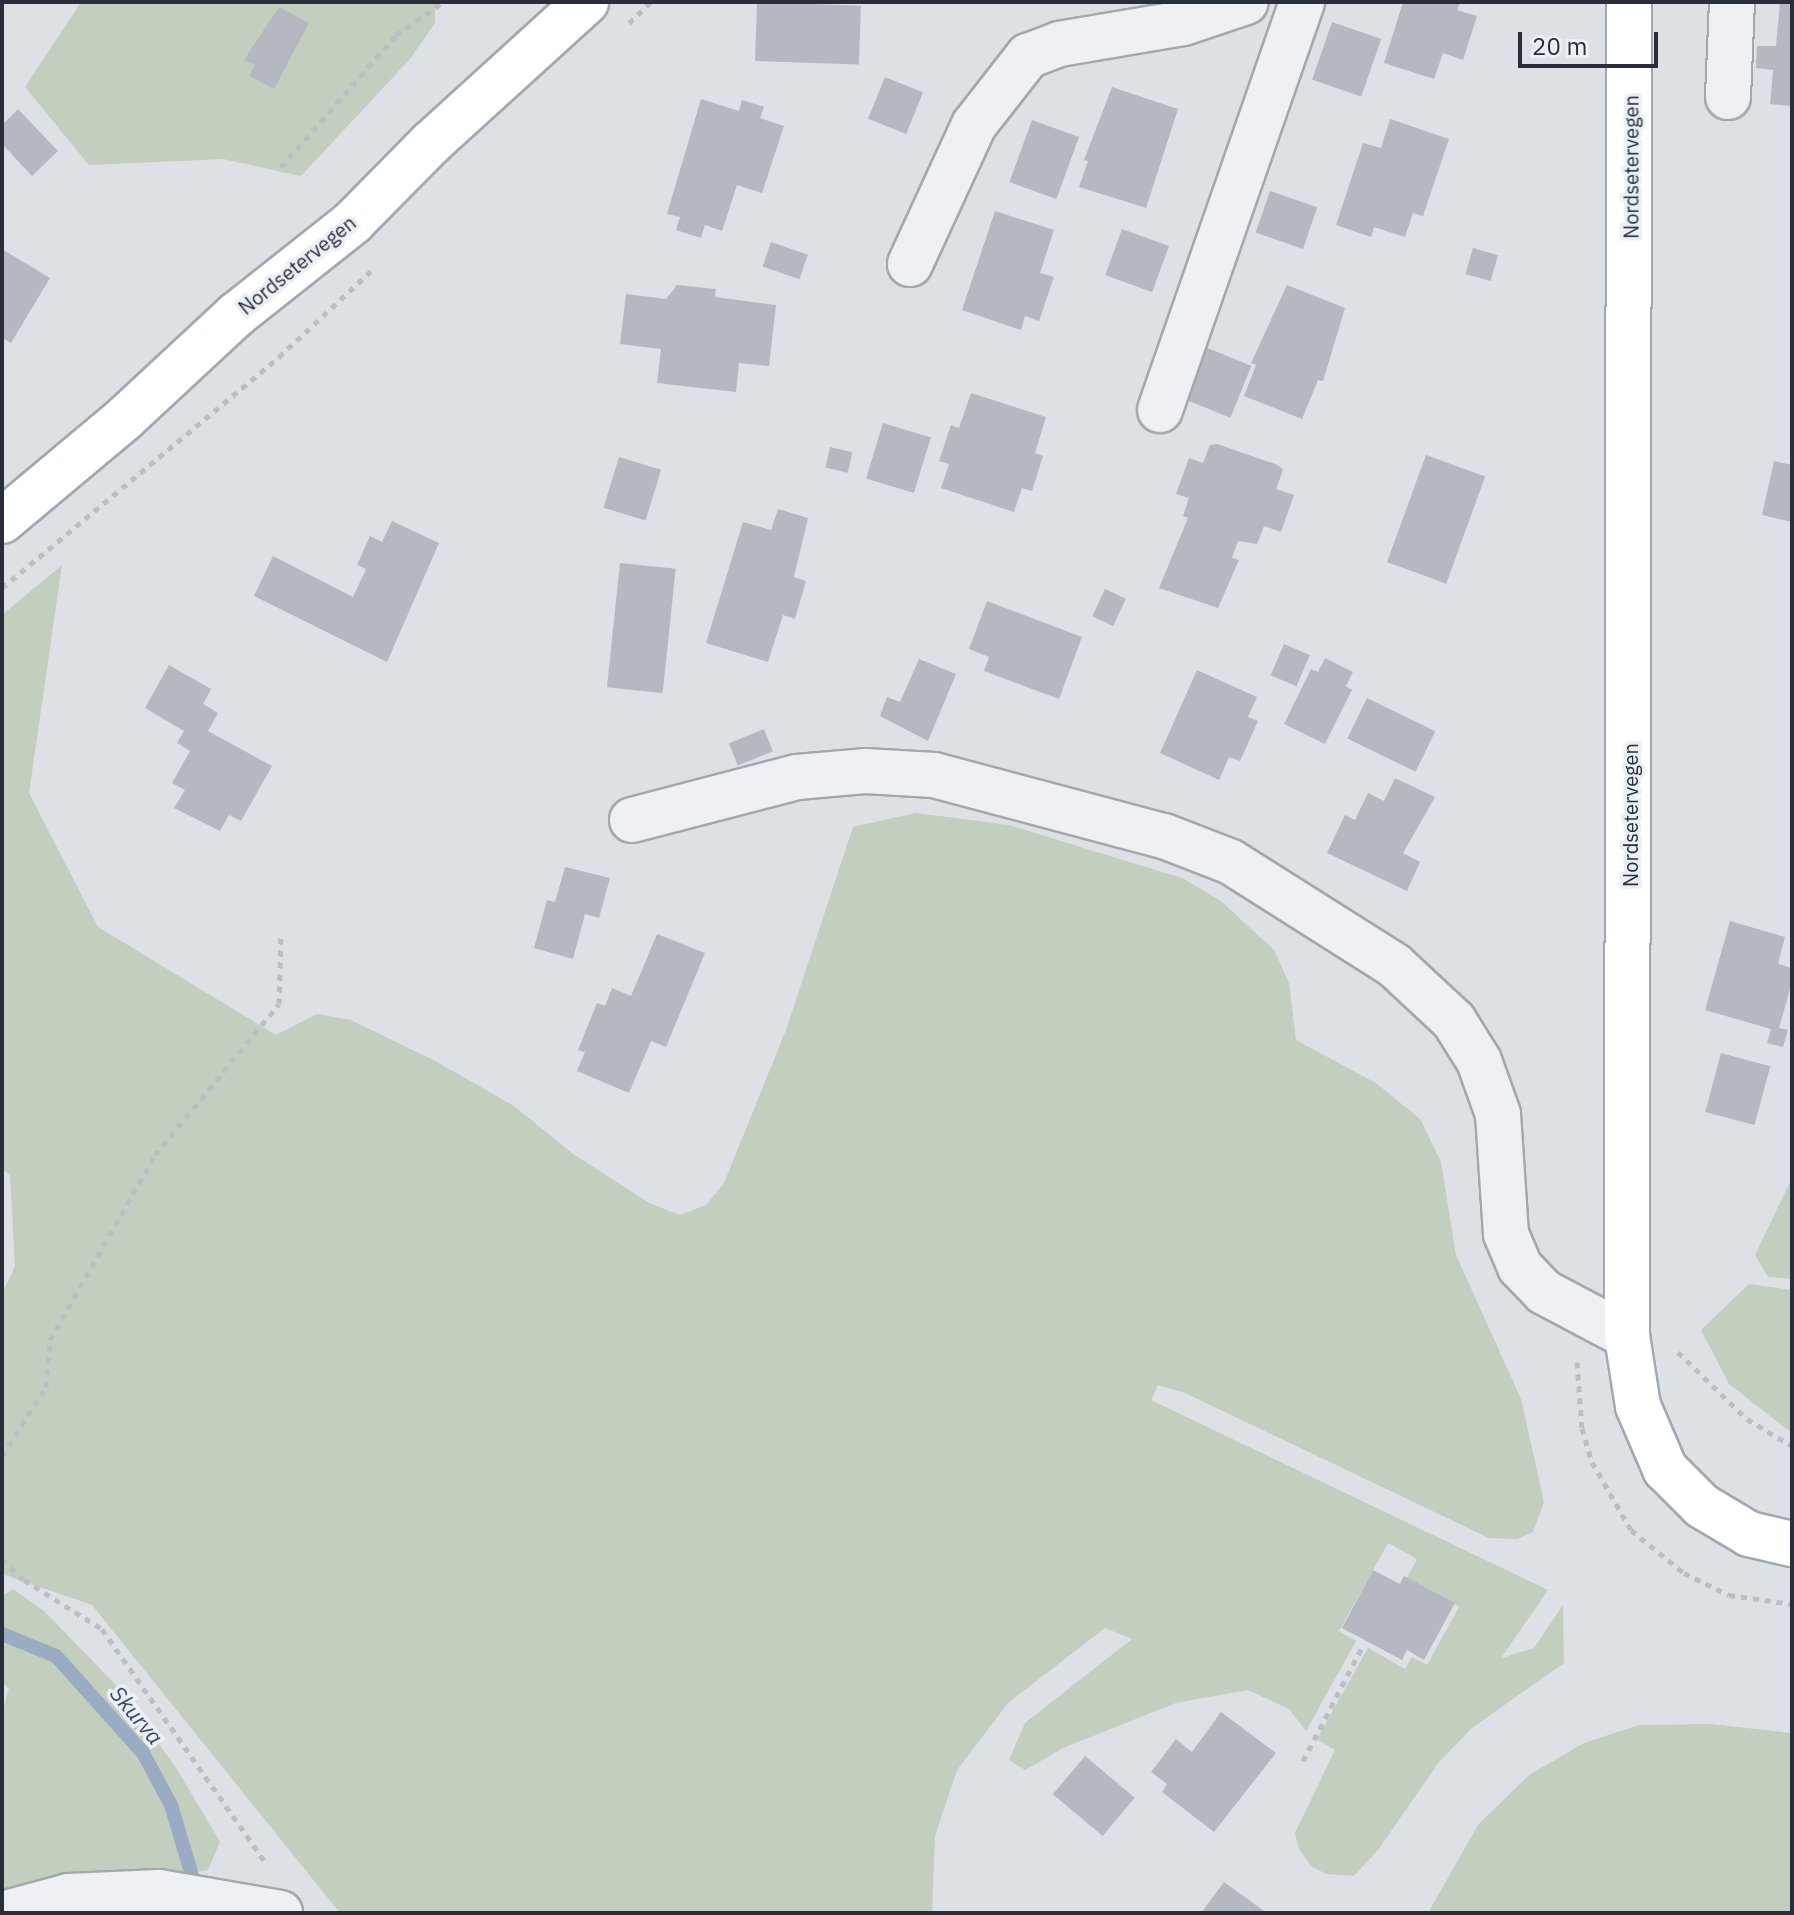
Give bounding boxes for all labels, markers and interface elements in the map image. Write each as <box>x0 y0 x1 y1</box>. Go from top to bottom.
scale bar <box>1522 16 1662 66</box>
text: 20 m <box>1532 30 1587 62</box>
street label: Nordsetervegen <box>1619 95 1643 239</box>
street label: Nordsetervegen <box>234 210 360 320</box>
street label: Nordsetervegen <box>1618 743 1642 887</box>
water label: Skurva <box>105 1680 169 1750</box>

